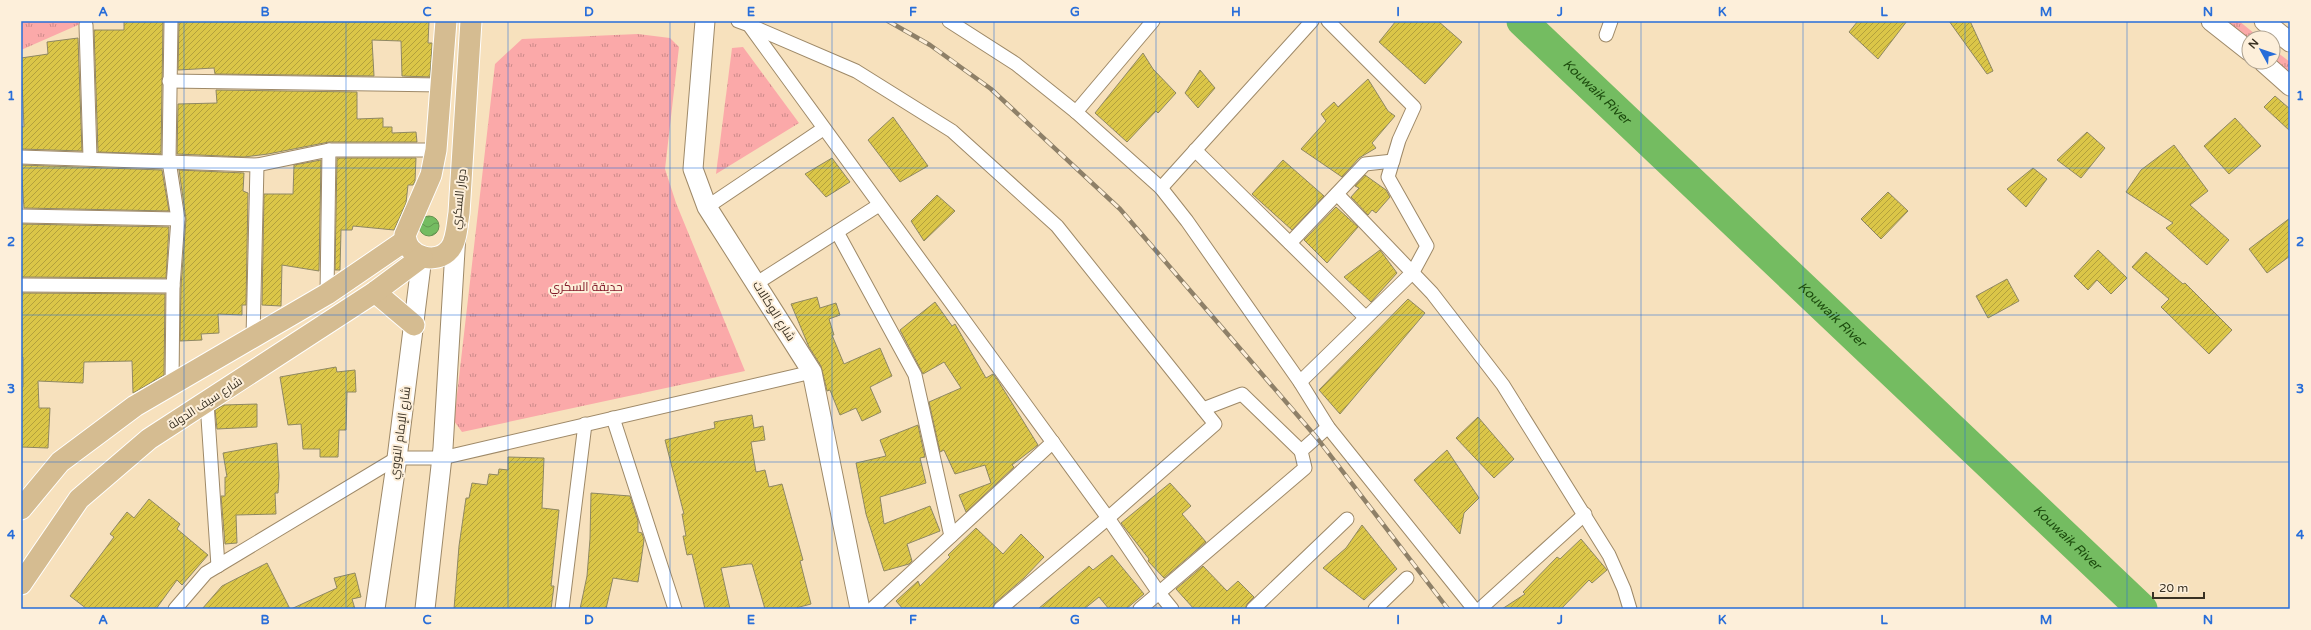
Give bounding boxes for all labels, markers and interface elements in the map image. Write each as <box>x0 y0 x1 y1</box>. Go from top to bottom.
text: A <box>98 4 108 20</box>
text: B <box>260 4 270 20</box>
text: C <box>422 4 432 20</box>
text: D <box>584 4 594 20</box>
text: E <box>747 4 755 20</box>
text: F <box>909 4 917 20</box>
text: G <box>1070 4 1080 20</box>
text: H <box>1231 4 1241 20</box>
text: I <box>1396 4 1400 20</box>
text: J <box>1556 4 1563 20</box>
text: K <box>1718 4 1727 20</box>
text: L <box>1880 4 1888 20</box>
text: M <box>2040 4 2052 20</box>
text: N <box>2203 4 2213 20</box>
north arrow <box>2241 30 2281 70</box>
text: N <box>2246 36 2262 51</box>
water label: Kouwaik River <box>1559 56 1635 129</box>
text: 1 <box>7 88 15 104</box>
text: 1 <box>2296 88 2304 104</box>
street label: دوار السكري <box>449 168 472 230</box>
text: 2 <box>7 234 15 250</box>
text: 2 <box>2296 234 2304 250</box>
street label: شارع الوكالات <box>749 278 798 344</box>
water label: Kouwaik River <box>1795 279 1871 352</box>
park label: حديقة السكري <box>549 280 623 297</box>
street label: شارع سيف الدولة <box>165 374 245 433</box>
text: 3 <box>7 381 15 397</box>
text: 3 <box>2296 381 2304 397</box>
street label: شارع الإمام النووي <box>387 386 416 481</box>
water label: Kouwaik River <box>2030 502 2106 575</box>
text: 4 <box>7 527 16 543</box>
text: 4 <box>2296 527 2305 543</box>
scale bar <box>2153 574 2204 600</box>
text: 20 m <box>2159 581 2188 595</box>
text: A <box>98 612 108 628</box>
text: B <box>260 612 270 628</box>
text: C <box>422 612 432 628</box>
text: D <box>584 612 594 628</box>
text: E <box>747 612 755 628</box>
text: F <box>909 612 917 628</box>
text: G <box>1070 612 1080 628</box>
text: H <box>1231 612 1241 628</box>
text: I <box>1396 612 1400 628</box>
text: J <box>1556 612 1563 628</box>
text: K <box>1718 612 1727 628</box>
text: L <box>1880 612 1888 628</box>
text: M <box>2040 612 2052 628</box>
text: N <box>2203 612 2213 628</box>

